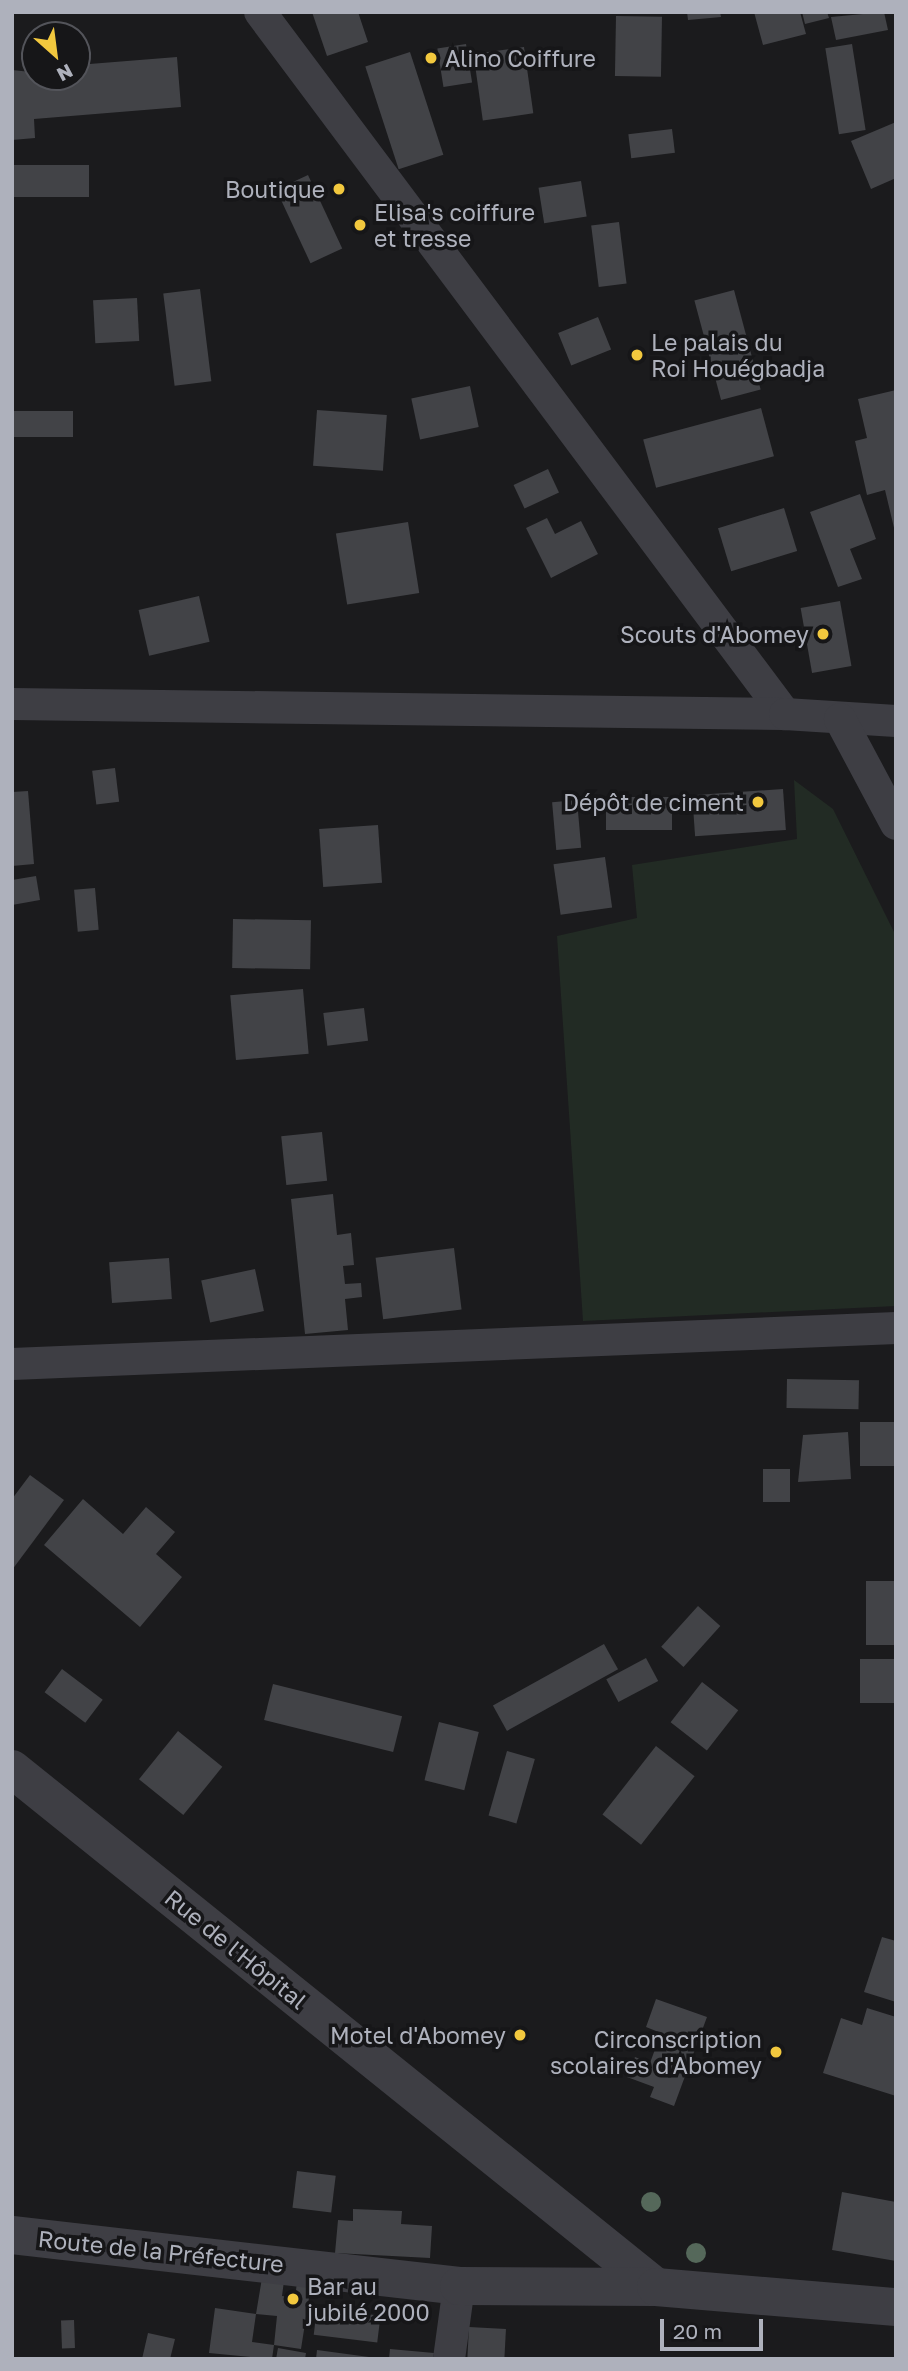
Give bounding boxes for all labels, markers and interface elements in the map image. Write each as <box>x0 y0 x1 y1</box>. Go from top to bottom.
north arrow <box>21 21 91 91</box>
place label: Alino Coiffure <box>445 44 596 72</box>
marker: Alino Coiffure <box>423 50 439 66</box>
text: N <box>53 60 77 87</box>
place label: Boutique <box>225 175 325 203</box>
marker: Boutique <box>331 181 347 197</box>
place label: Elisa's coiffure et tresse <box>374 198 535 252</box>
marker: Elisa's coiffure et tresse <box>352 217 368 233</box>
place label: Le palais du Roi Houégbadja <box>651 328 825 382</box>
marker: Le palais du Roi Houégbadja <box>629 347 645 363</box>
place label: Scouts d'Abomey <box>620 620 809 648</box>
marker: Scouts d'Abomey <box>815 626 831 642</box>
place label: Dépôt de ciment <box>563 788 744 816</box>
marker: Dépôt de ciment <box>750 794 766 810</box>
street label: Rue de l'Hôpital <box>160 1884 312 2014</box>
place label: Motel d'Abomey <box>330 2021 506 2049</box>
place label: Circonscription scolaires d'Abomey <box>550 2025 762 2079</box>
marker: Motel d'Abomey <box>512 2027 528 2043</box>
marker: Circonscription scolaires d'Abomey <box>768 2044 784 2060</box>
street label: Route de la Préfecture <box>37 2224 285 2278</box>
place label: Bar au jubilé 2000 <box>307 2272 430 2326</box>
marker: Bar au jubilé 2000 <box>285 2291 301 2307</box>
scale bar <box>663 2304 766 2348</box>
text: 20 m <box>673 2318 722 2344</box>

